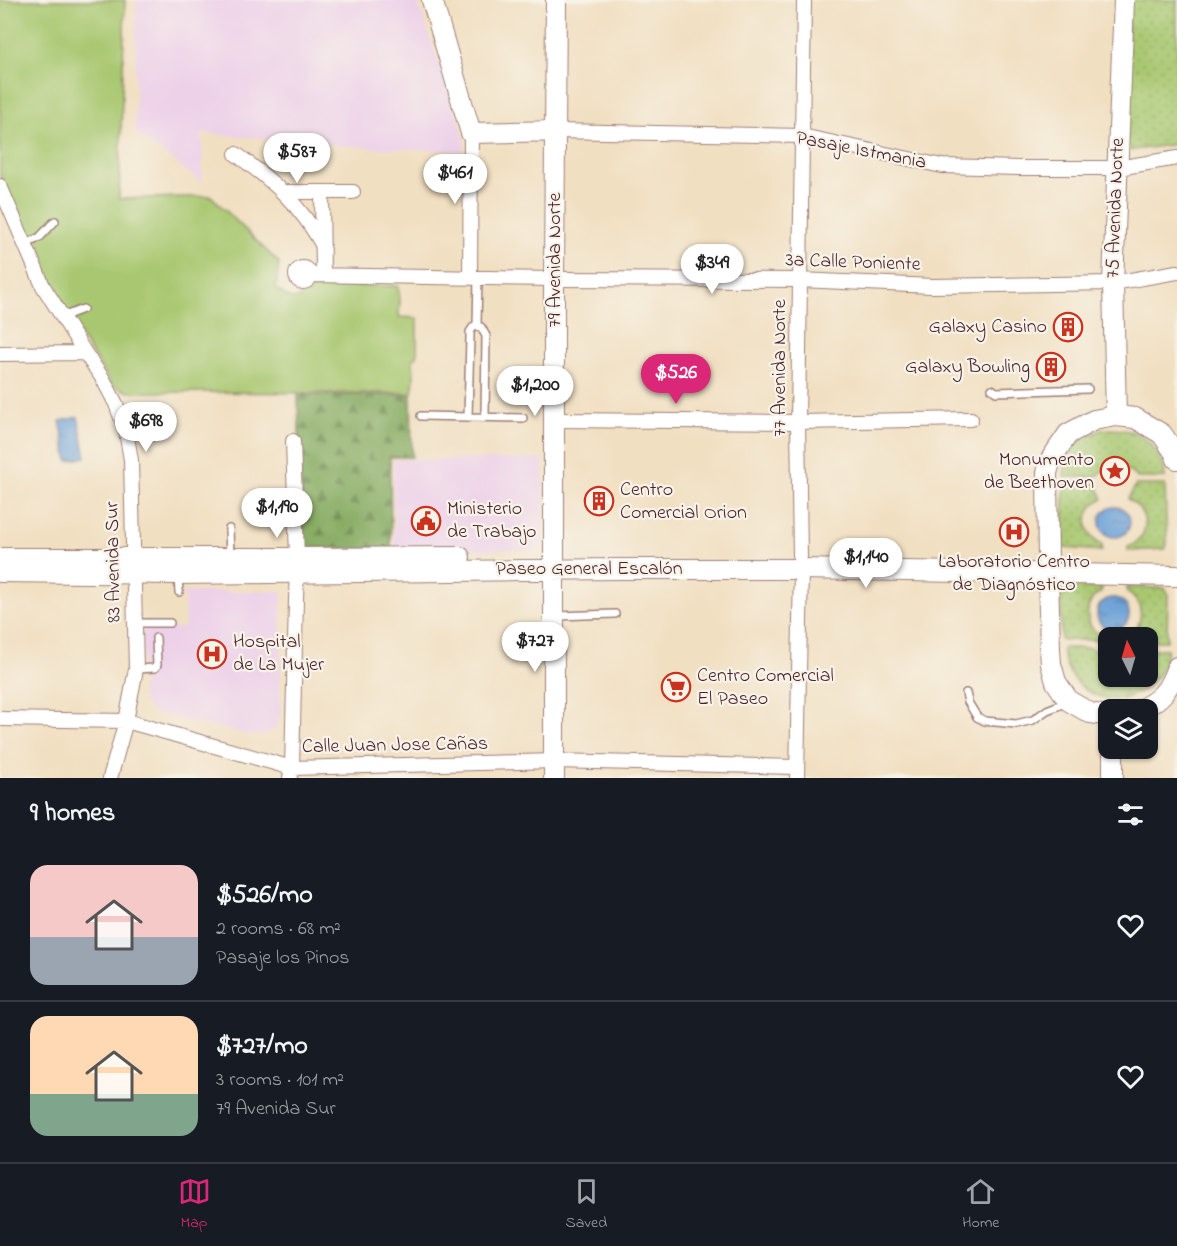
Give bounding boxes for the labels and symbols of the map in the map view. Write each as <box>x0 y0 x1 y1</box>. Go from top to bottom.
street label: Pasaje Istmania <box>793 124 929 178</box>
pin: $587 <box>261 133 333 184</box>
street label: 75 Avenida Norte <box>1099 137 1133 279</box>
pin: $461 <box>419 154 491 205</box>
street label: 79 Avenida Norte <box>541 192 570 328</box>
pin: $349 <box>676 244 748 295</box>
street label: 3a Calle Poniente <box>785 246 921 280</box>
street label: 77 Avenida Norte <box>766 299 795 437</box>
building icon: Galaxy Casino <box>1052 311 1084 343</box>
place label: Galaxy Casino <box>929 313 1047 342</box>
building icon: Galaxy Bowling <box>1035 351 1067 383</box>
place label: Galaxy Bowling <box>905 353 1030 383</box>
pin: $526 <box>640 354 712 405</box>
pin: $1,200 <box>486 366 584 417</box>
pin: $698 <box>110 402 182 453</box>
place label: Monumento de Beethoven <box>984 446 1094 498</box>
place icon: Monumento de Beethoven <box>1099 455 1131 487</box>
place label: Centro Comercial Orion <box>620 476 747 528</box>
building icon: Centro Comercial Orion <box>583 485 615 517</box>
pin: $1,190 <box>228 488 326 539</box>
place label: Ministerio de Trabajo <box>447 495 536 547</box>
street label: 83 Avenida Sur <box>98 500 130 623</box>
public building icon: Ministerio de Trabajo <box>410 505 442 537</box>
hospital icon: Laboratorio Centro de Diagnóstico <box>998 516 1030 548</box>
pin: $1,140 <box>817 538 915 589</box>
place label: Laboratorio Centro de Diagnóstico <box>938 548 1090 601</box>
street label: Paseo General Escalón <box>496 555 683 584</box>
pin: $727 <box>499 622 571 673</box>
north arrow <box>1098 627 1158 687</box>
place label: Hospital de La Mujer <box>233 628 325 680</box>
hospital icon: Hospital de La Mujer <box>196 638 228 670</box>
place label: Centro Comercial El Paseo <box>697 662 834 714</box>
supermarket icon: Centro Comercial El Paseo <box>660 671 692 703</box>
street label: Calle Juan Jose Cañas <box>302 730 488 762</box>

